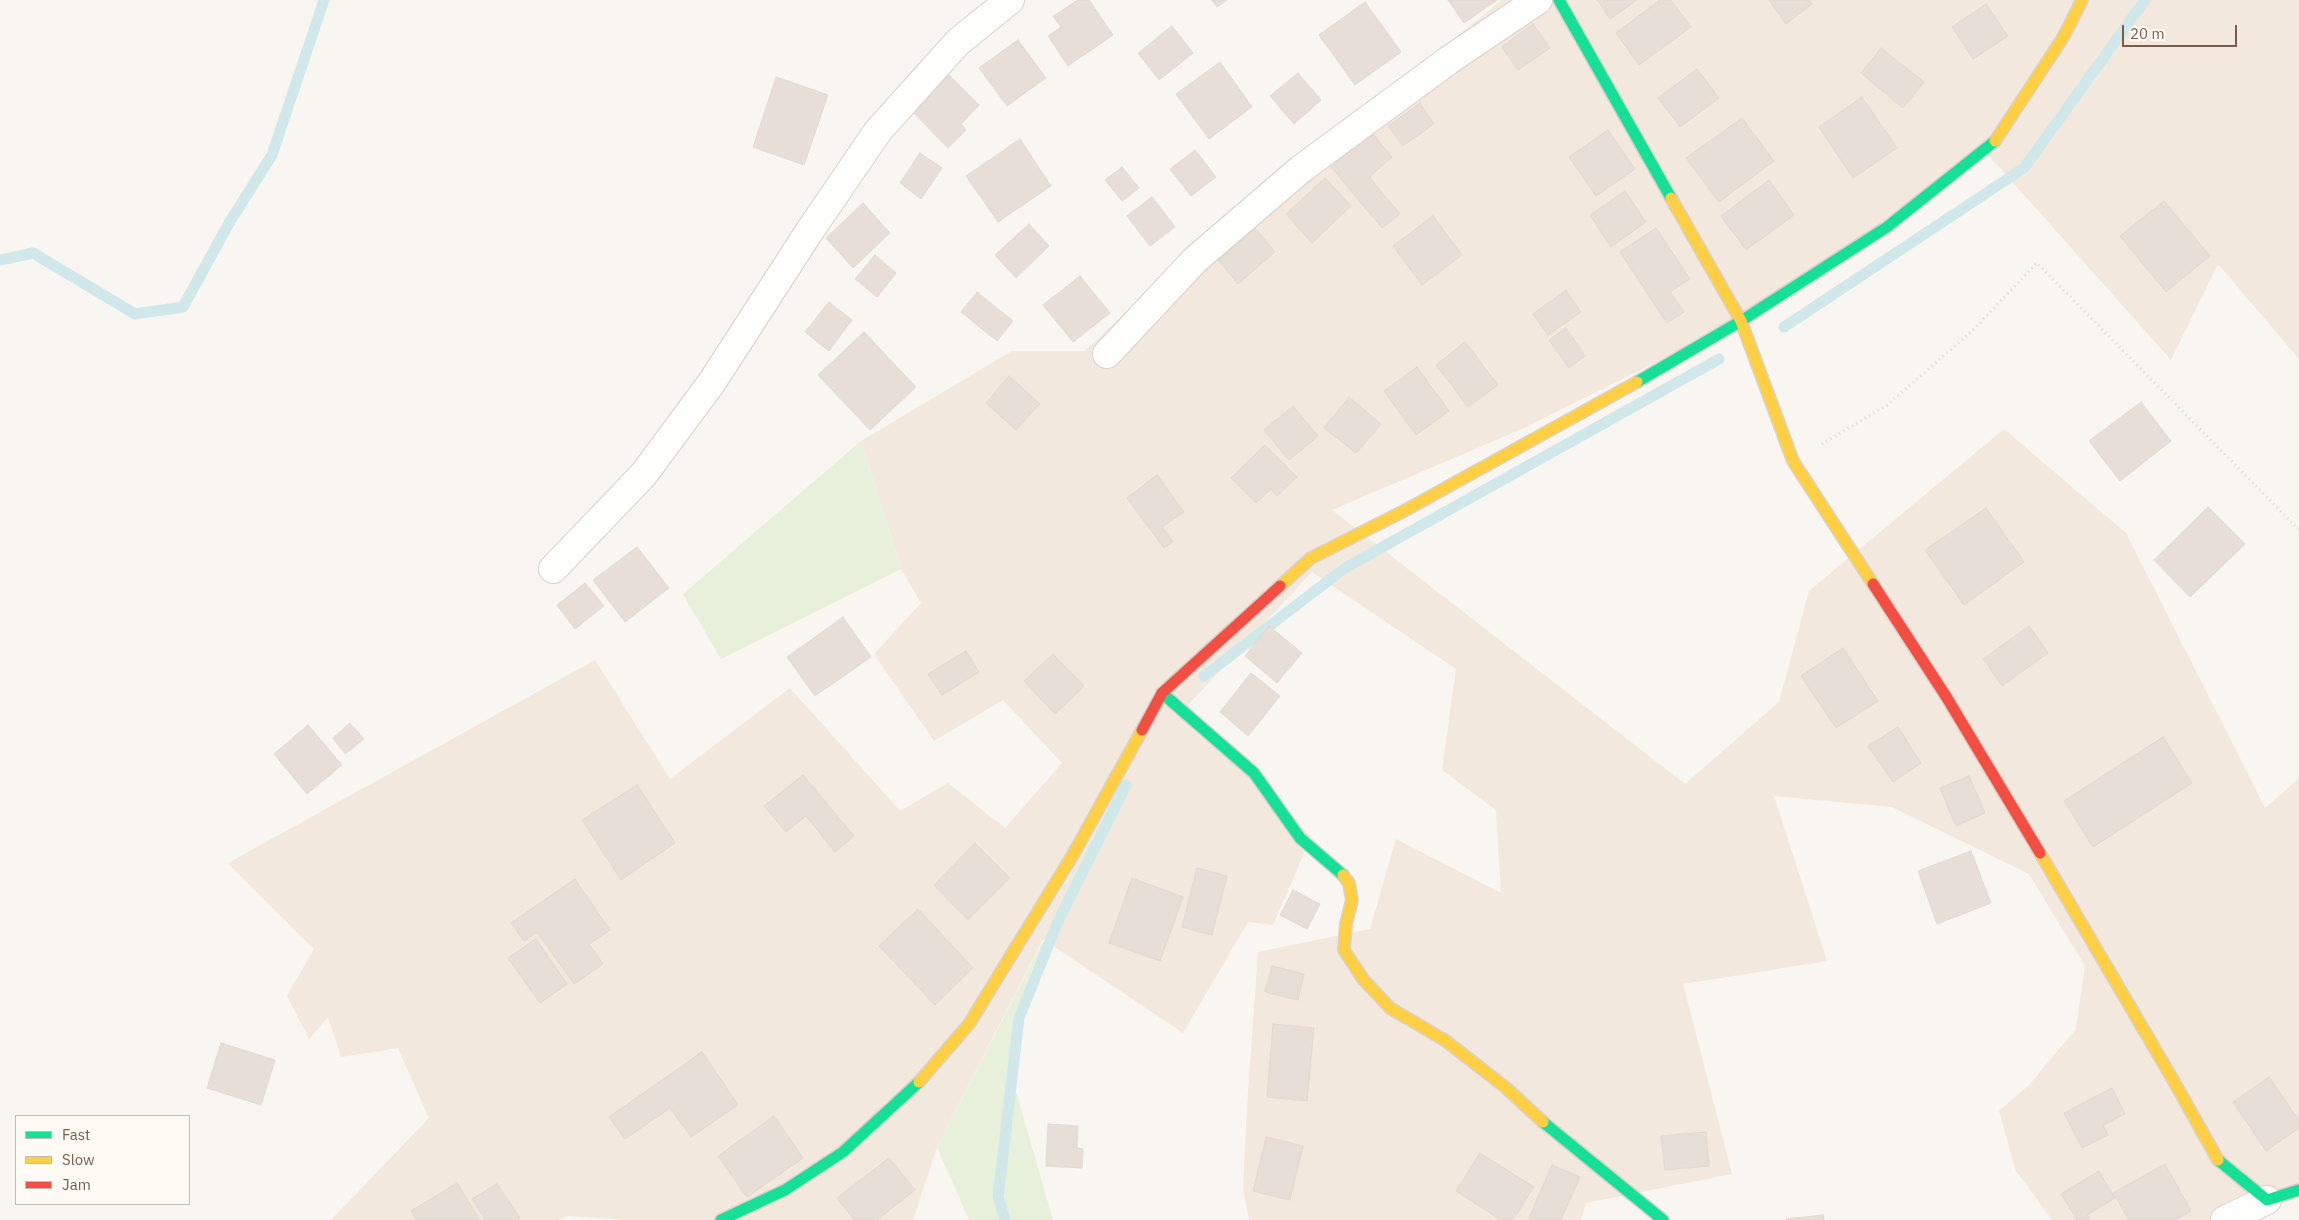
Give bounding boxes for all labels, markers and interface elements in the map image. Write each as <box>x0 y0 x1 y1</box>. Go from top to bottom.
scale bar <box>2124 15 2239 47</box>
text: 20 m <box>2130 24 2165 43</box>
legend <box>15 1115 190 1205</box>
text: Fast <box>62 1125 90 1144</box>
text: Slow <box>62 1150 95 1169</box>
text: Jam <box>62 1175 91 1194</box>

